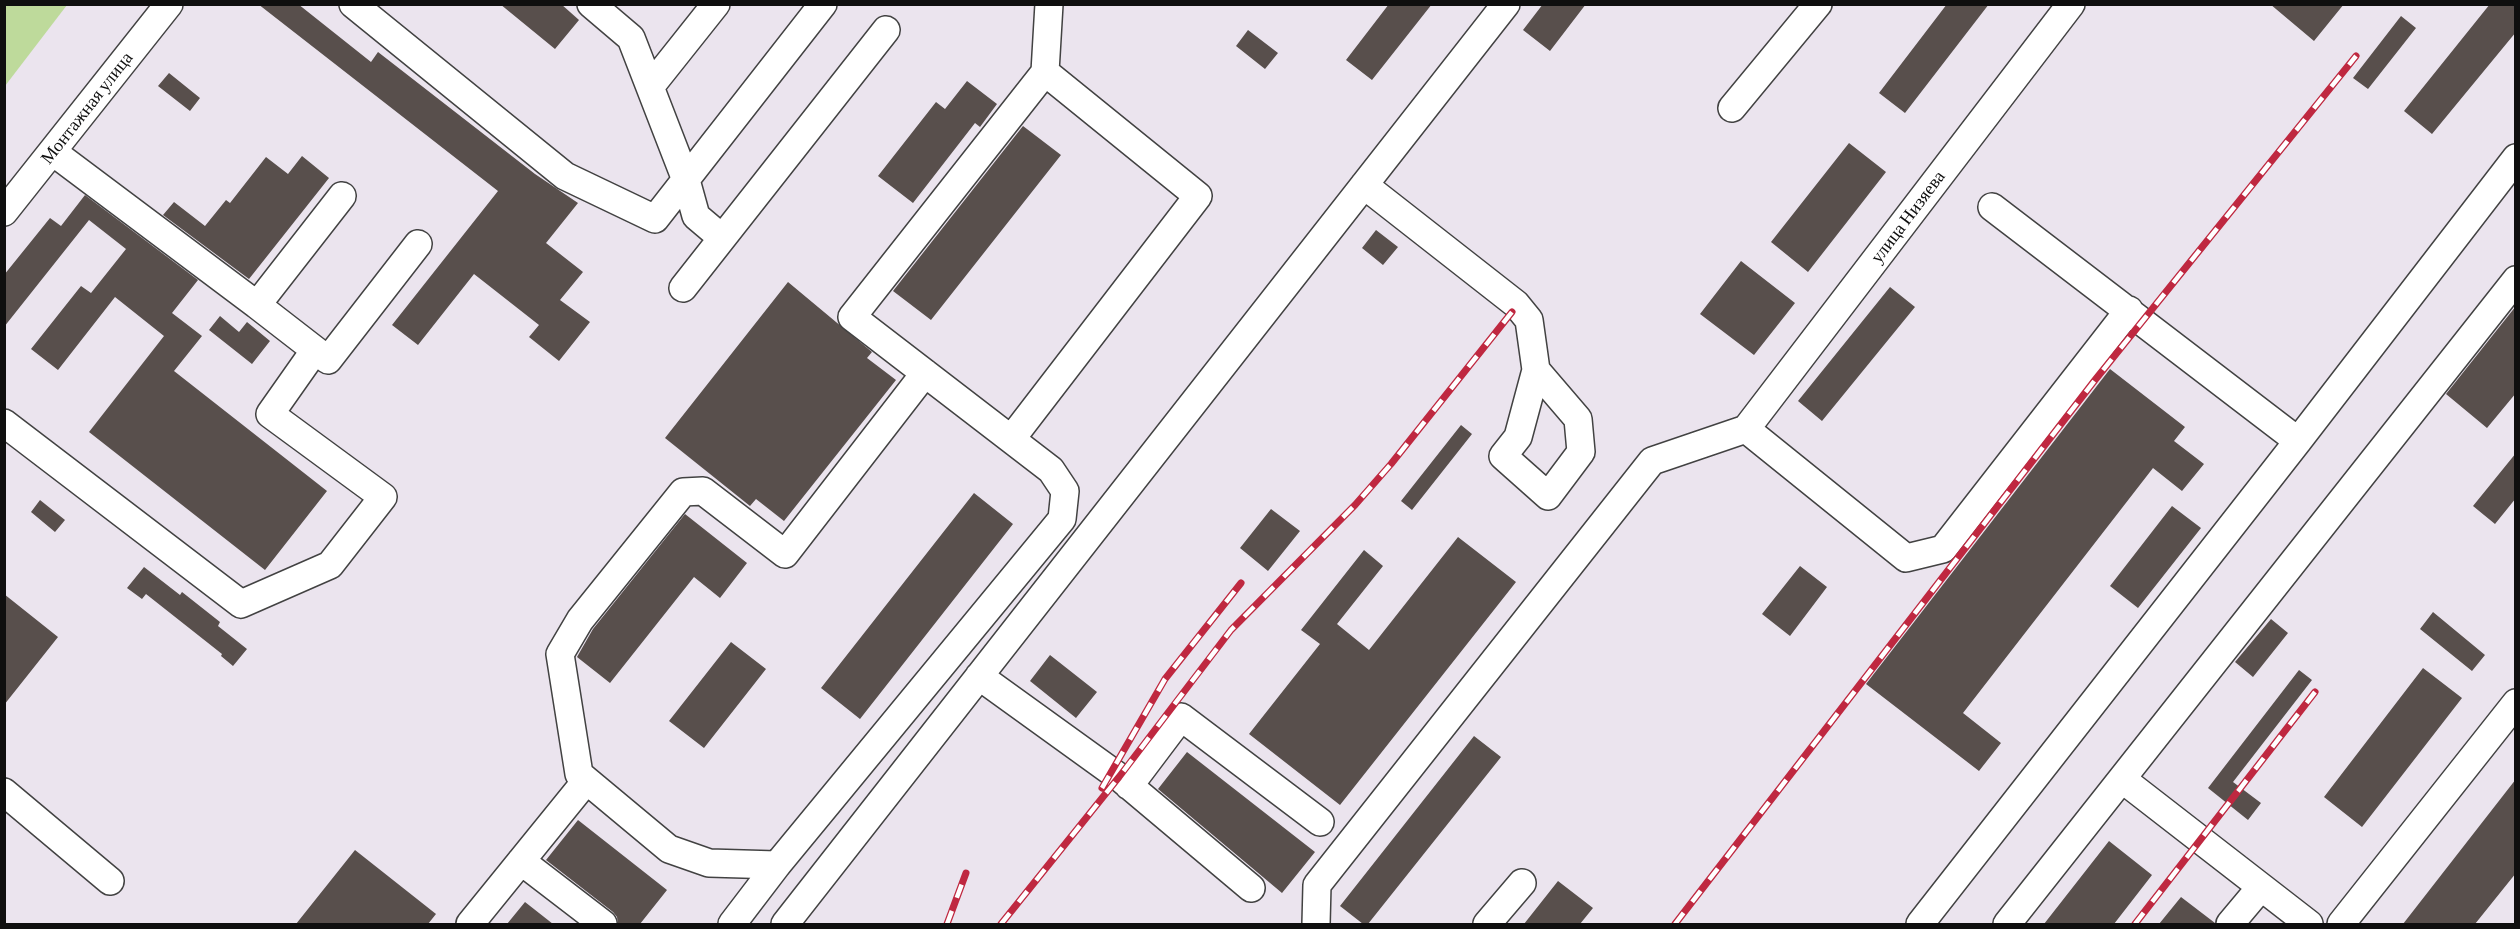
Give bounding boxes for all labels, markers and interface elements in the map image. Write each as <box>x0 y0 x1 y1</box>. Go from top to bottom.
street label: Монтажная улица <box>36 48 138 168</box>
street label: улица Низяева <box>1866 167 1950 267</box>

